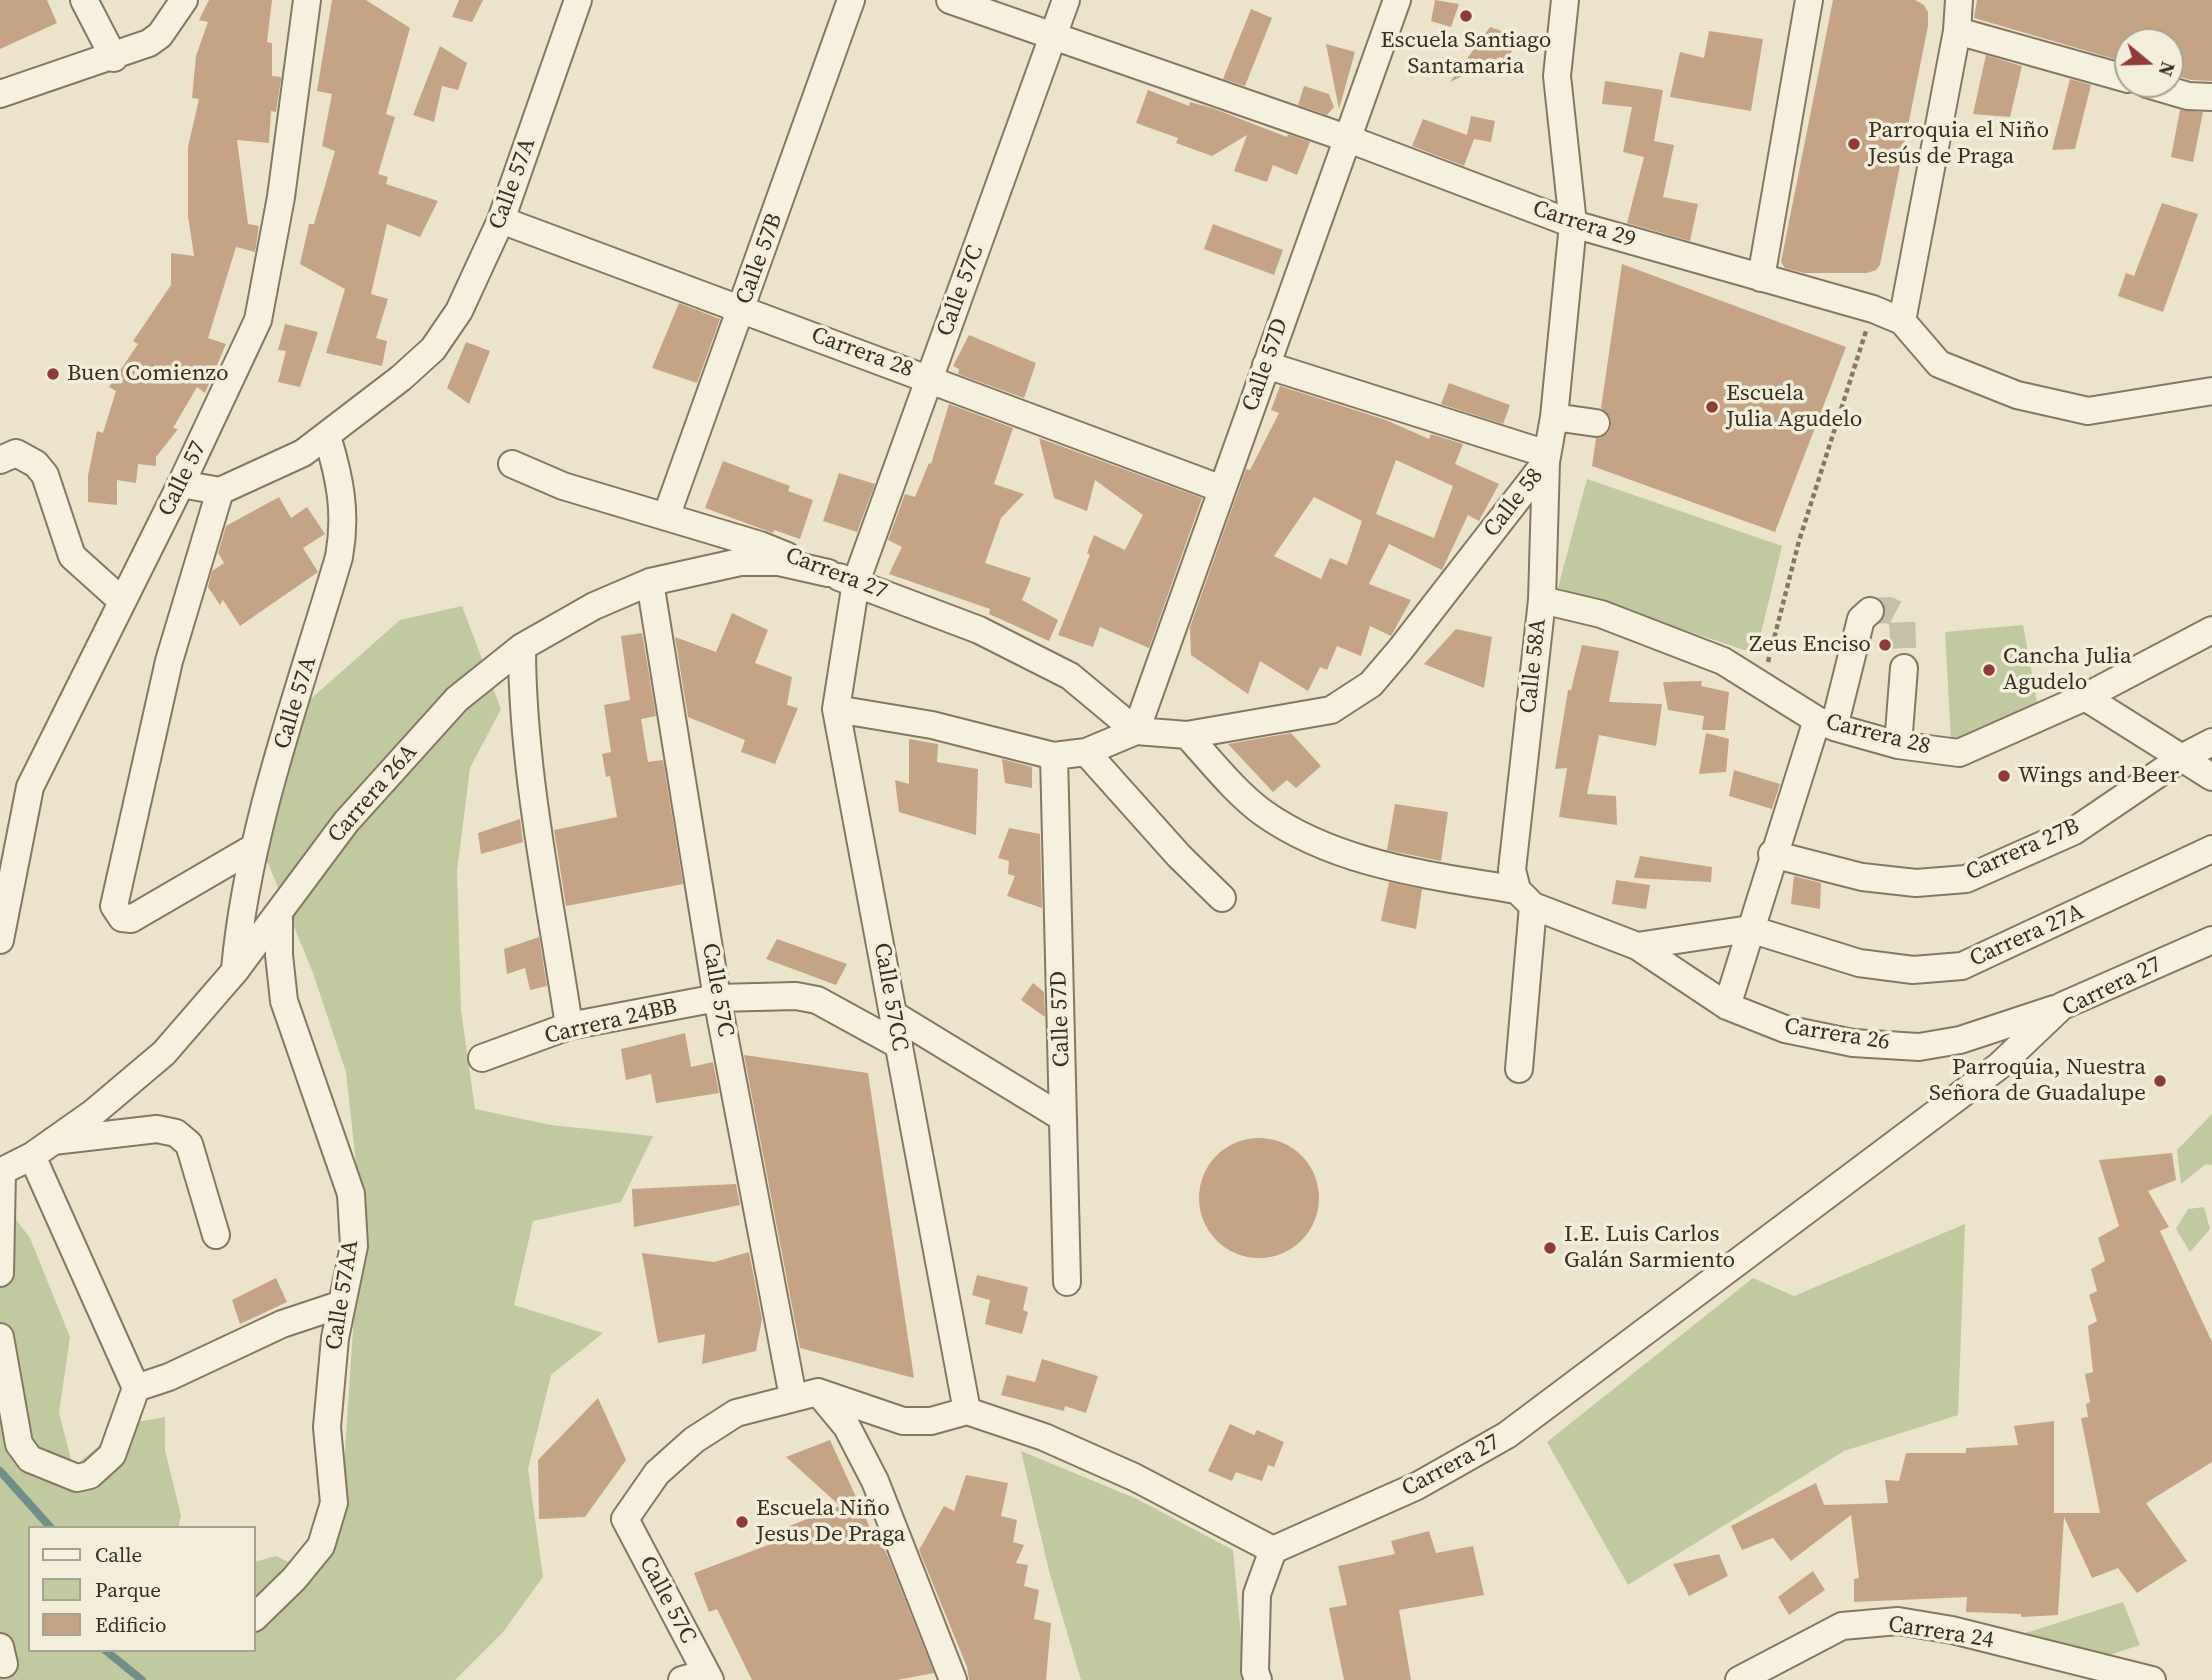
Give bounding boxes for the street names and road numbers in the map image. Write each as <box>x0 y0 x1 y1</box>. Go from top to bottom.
street label: Calle 57A <box>484 135 542 233</box>
street label: Carrera 29 <box>1529 195 1639 255</box>
street label: Calle 57B <box>731 210 789 308</box>
street label: Calle 57C <box>932 242 990 340</box>
street label: Calle 57D <box>1237 315 1295 415</box>
street label: Carrera 28 <box>807 322 917 384</box>
street label: Calle 57 <box>153 437 213 521</box>
street label: Calle 58 <box>1478 463 1550 543</box>
street label: Carrera 27 <box>781 542 891 606</box>
street label: Calle 58A <box>1515 617 1553 715</box>
street label: Calle 57A <box>269 653 323 753</box>
street label: Carrera 28 <box>1823 709 1933 761</box>
street label: Carrera 26A <box>323 739 423 849</box>
street label: Carrera 27B <box>1962 813 2084 887</box>
street label: Carrera 27A <box>1966 899 2088 973</box>
street label: Calle 57C <box>695 941 739 1039</box>
street label: Calle 57CC <box>867 941 913 1053</box>
street label: Carrera 27 <box>2058 951 2166 1023</box>
street label: Calle 57D <box>1046 970 1076 1068</box>
street label: Carrera 24BB <box>542 993 680 1051</box>
street label: Carrera 26 <box>1782 1013 1892 1057</box>
street label: Calle 57AA <box>321 1238 365 1352</box>
street label: Carrera 27 <box>1397 1429 1505 1503</box>
street label: Calle 57C <box>633 1552 701 1648</box>
street label: Carrera 24 <box>1886 1611 1996 1655</box>

